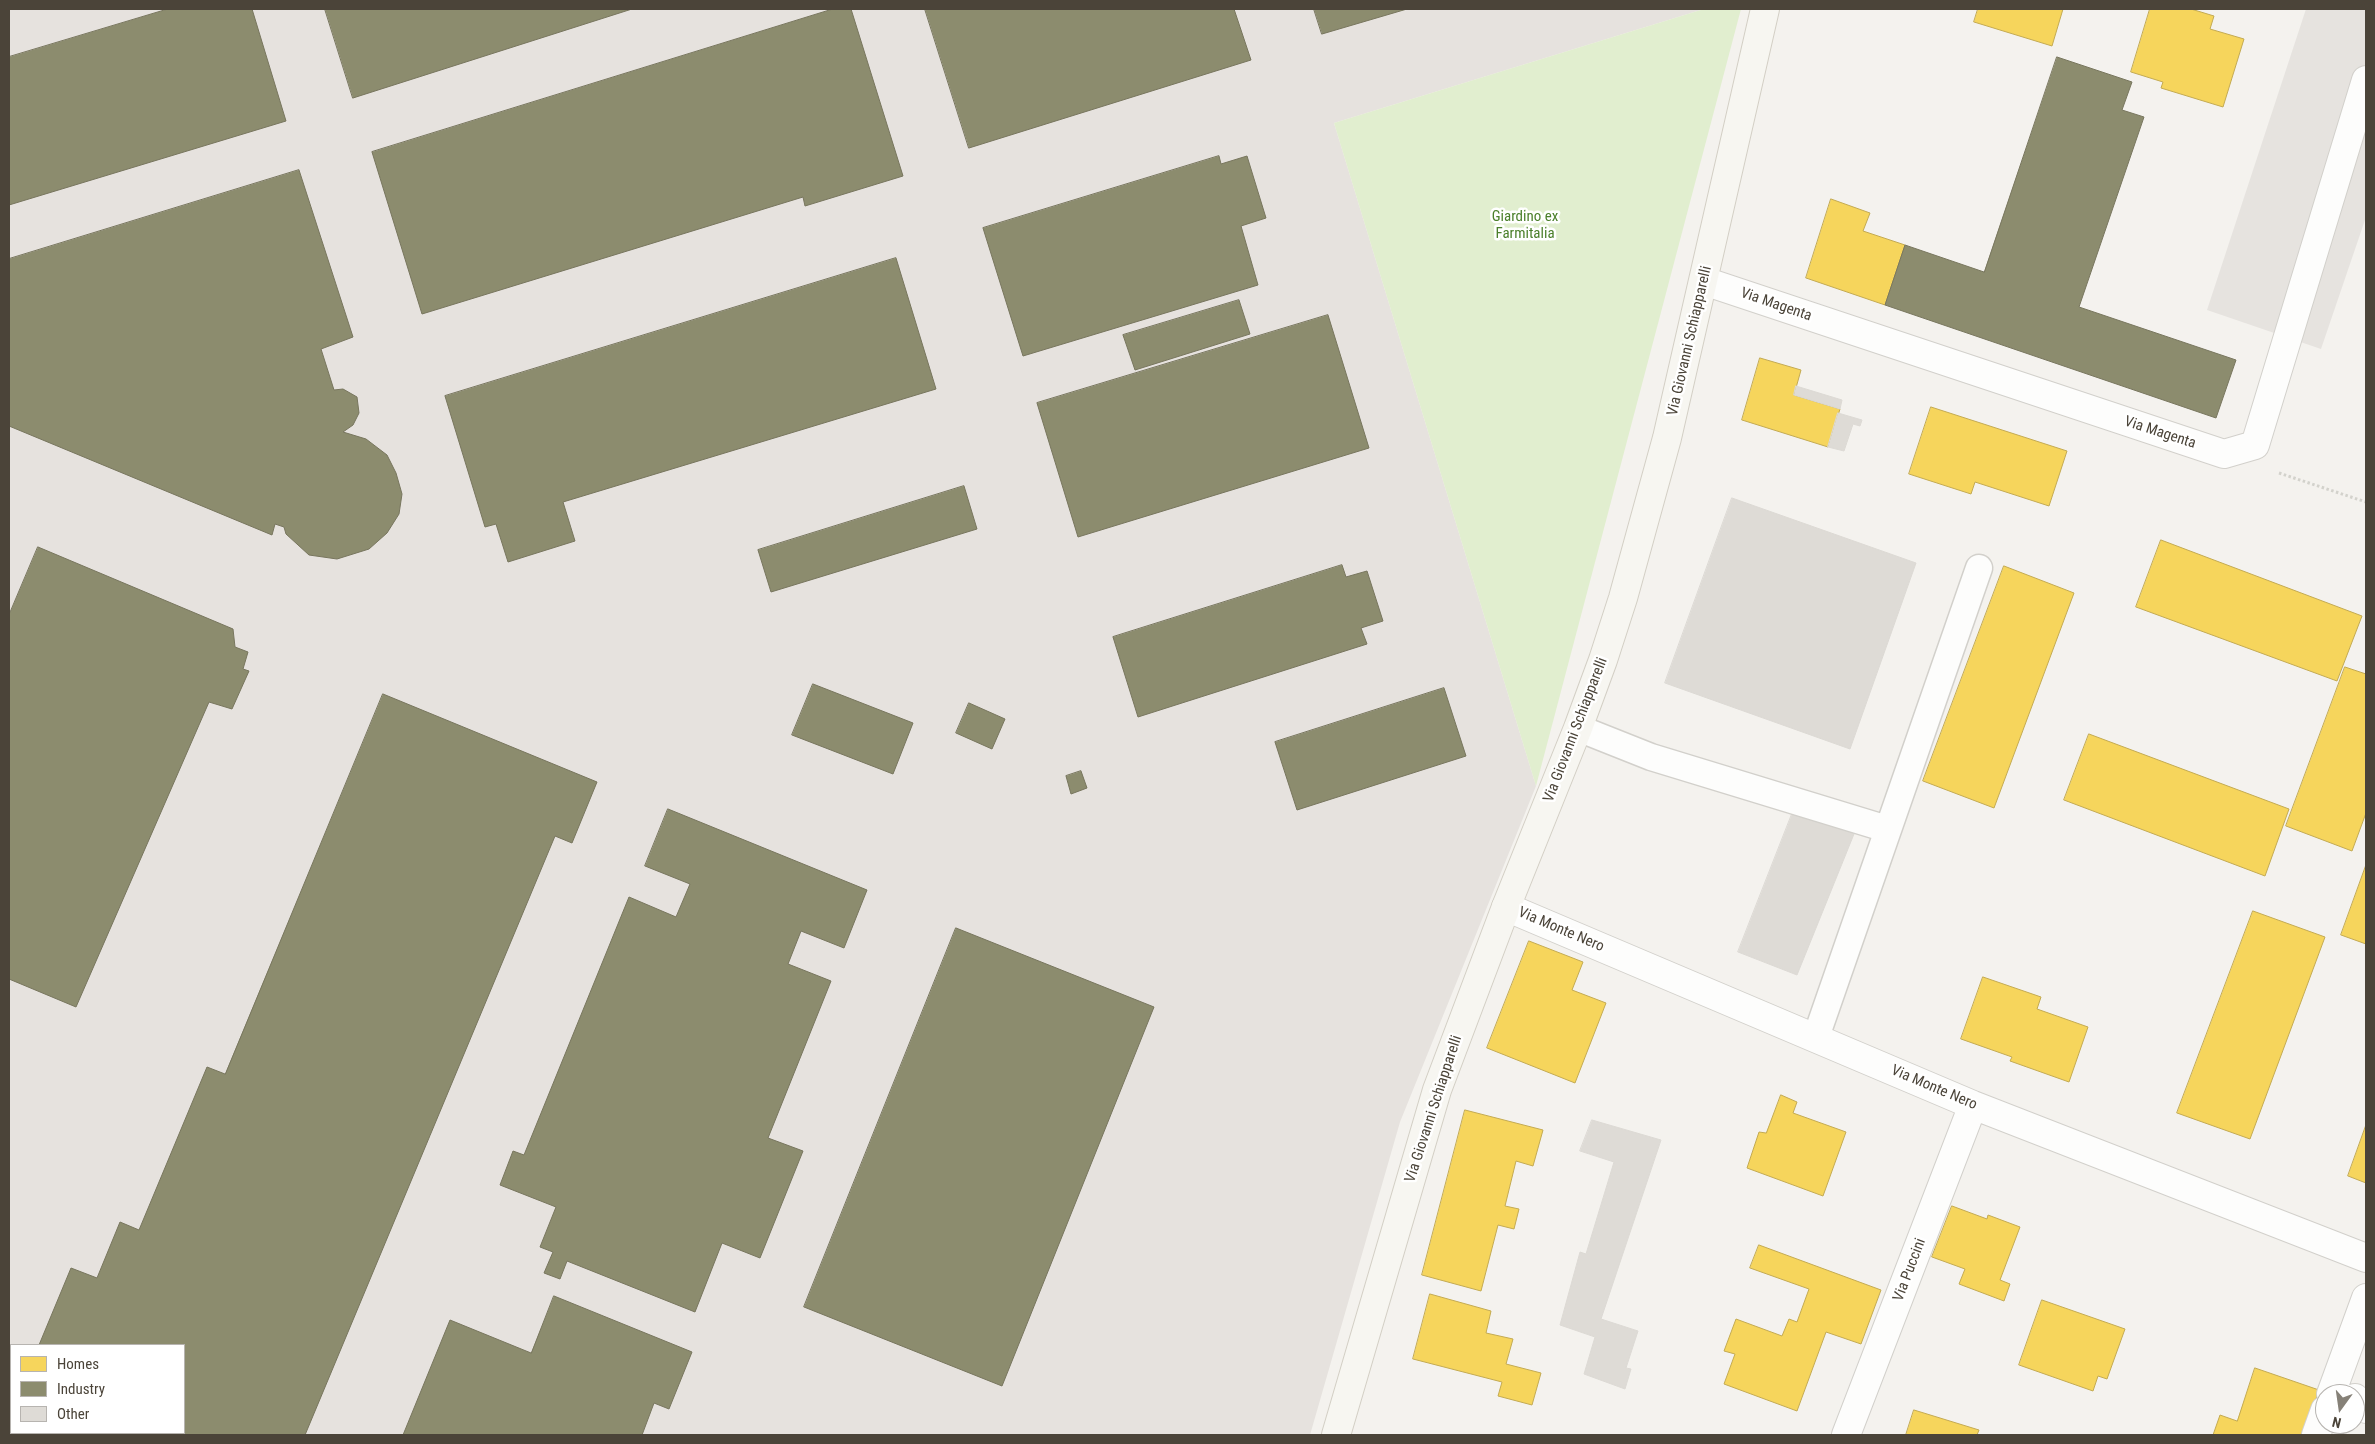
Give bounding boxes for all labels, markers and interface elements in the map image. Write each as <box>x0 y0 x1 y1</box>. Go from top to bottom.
park label: Giardino ex Farmitalia <box>1492 208 1558 243</box>
street label: Via Giovanni Schiapparelli <box>1664 264 1716 418</box>
street label: Via Magenta <box>1738 284 1814 326</box>
street label: Via Magenta <box>2122 413 2198 453</box>
street label: Via Giovanni Schiapparelli <box>1540 655 1612 805</box>
street label: Via Monte Nero <box>1515 904 1607 956</box>
street label: Via Giovanni Schiapparelli <box>1402 1033 1466 1185</box>
street label: Via Monte Nero <box>1888 1062 1980 1114</box>
street label: Via Puccini <box>1890 1236 1930 1304</box>
legend <box>10 1344 185 1434</box>
text: Homes <box>57 1355 99 1373</box>
text: Industry <box>57 1380 105 1398</box>
north arrow <box>2315 1384 2365 1434</box>
text: Other <box>57 1405 89 1423</box>
text: N <box>2331 1414 2343 1431</box>

